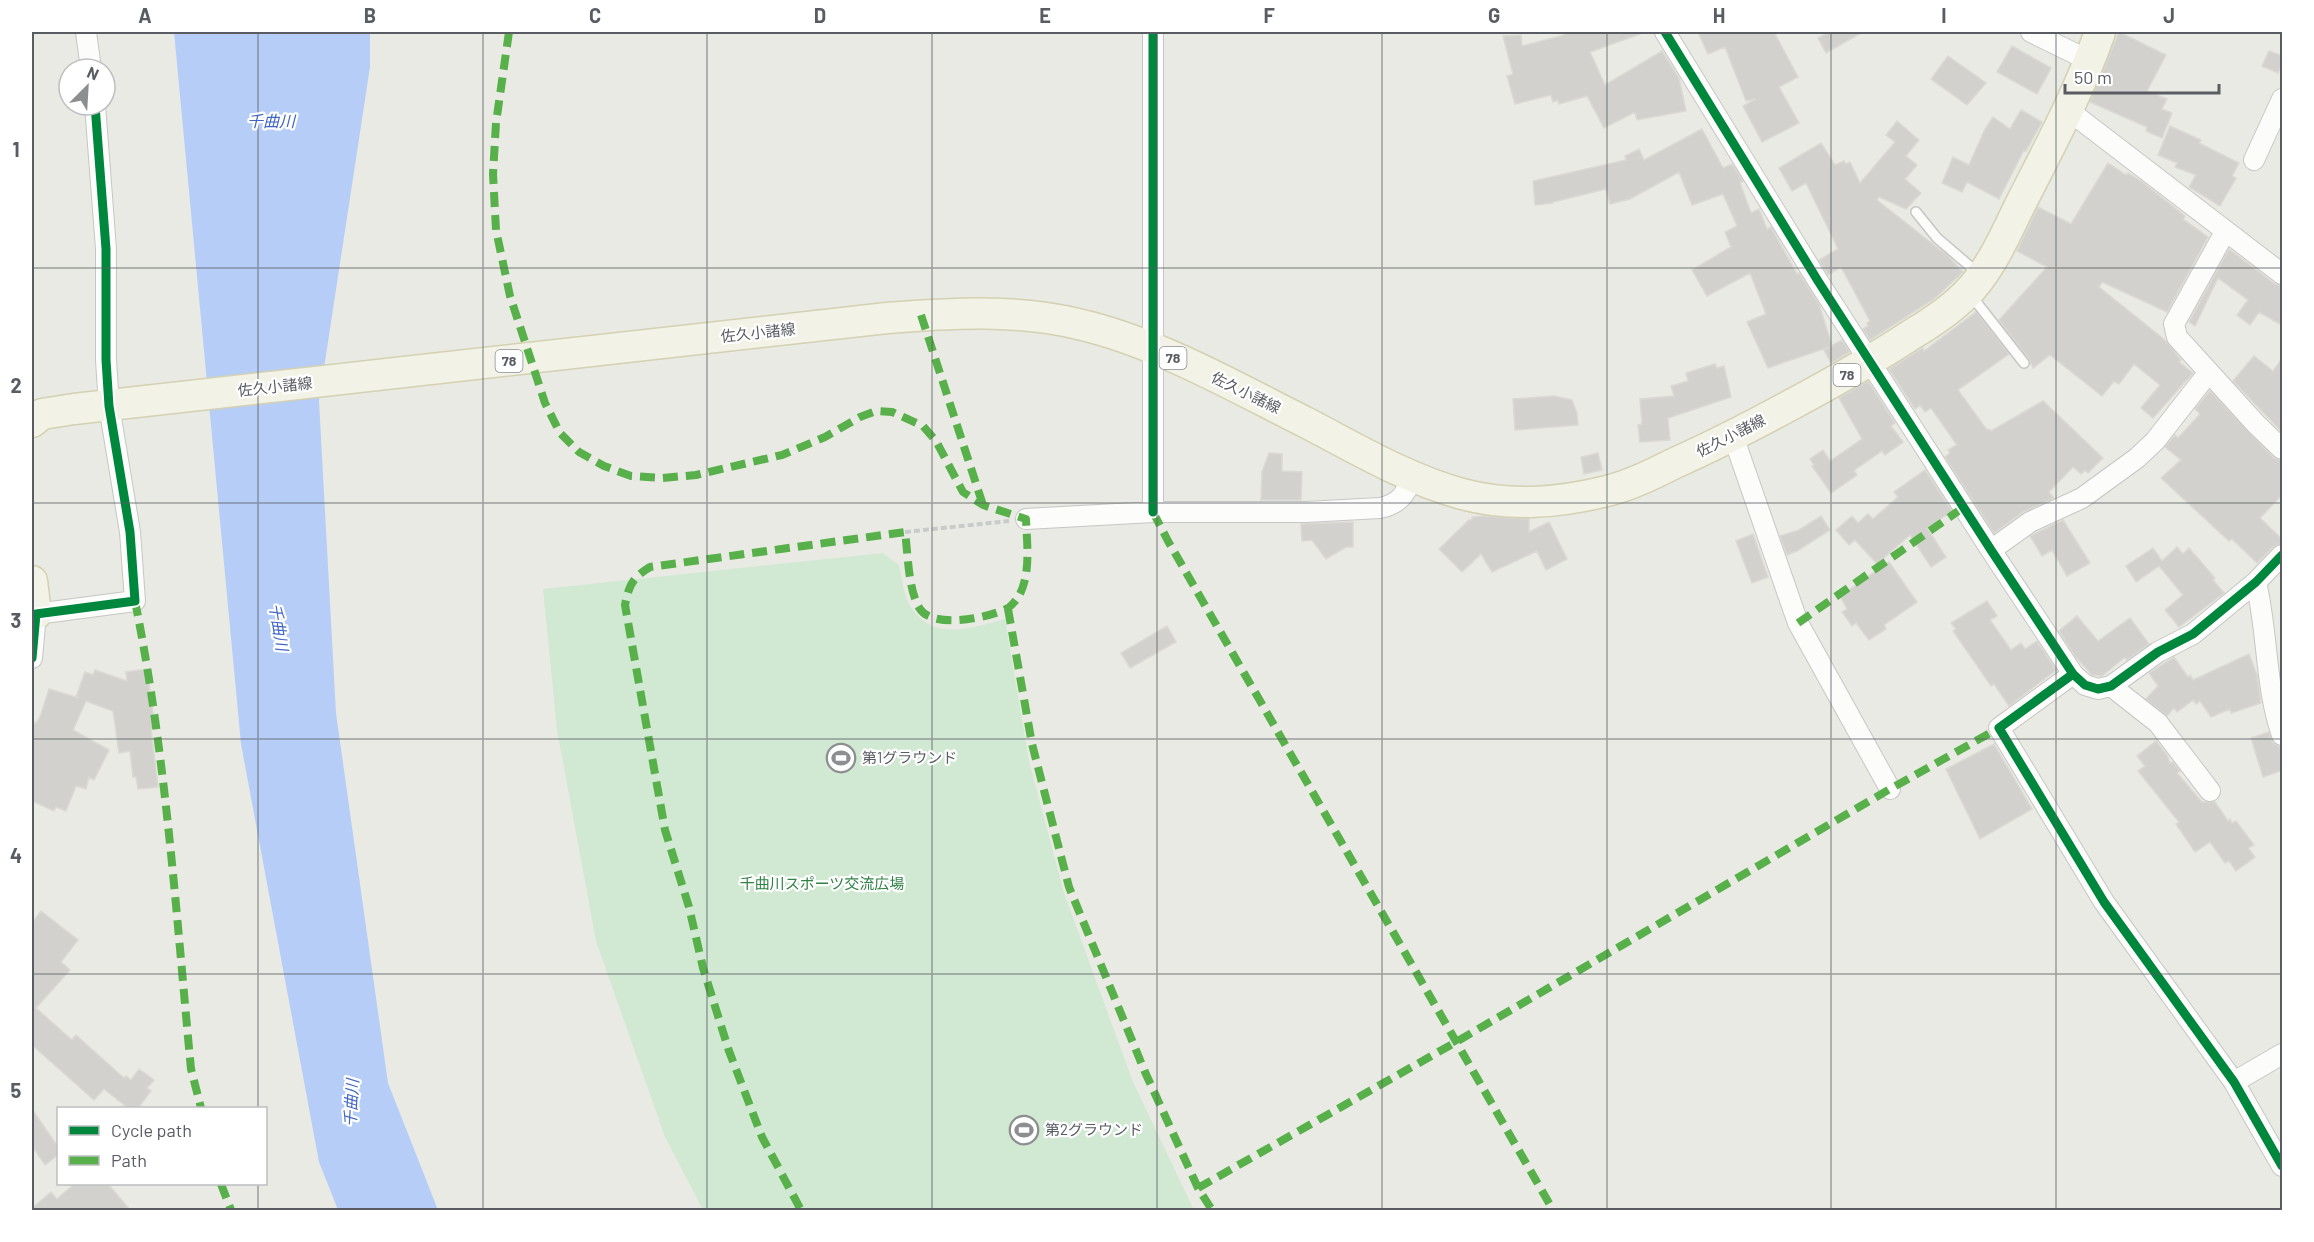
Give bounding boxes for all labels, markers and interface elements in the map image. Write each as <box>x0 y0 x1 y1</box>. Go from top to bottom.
text: A <box>138 3 152 27</box>
text: B <box>364 3 376 27</box>
text: C <box>589 3 601 27</box>
text: D <box>814 3 826 27</box>
text: E <box>1039 3 1051 27</box>
text: F <box>1263 3 1275 27</box>
text: G <box>1488 3 1500 27</box>
text: H <box>1713 3 1725 27</box>
text: I <box>1941 3 1947 27</box>
text: J <box>2163 3 2175 27</box>
north arrow <box>57 57 117 117</box>
scale bar <box>2065 57 2220 95</box>
text: N <box>85 62 102 84</box>
text: 50 m <box>2074 66 2112 88</box>
water label: 千曲川 <box>247 111 297 130</box>
text: 1 <box>12 137 20 161</box>
street label: 佐久小諸線 <box>720 319 796 345</box>
road number: 78 <box>1160 347 1186 369</box>
road number: 78 <box>496 350 522 372</box>
road number: 78 <box>1834 364 1860 386</box>
street label: 佐久小諸線 <box>1209 368 1284 417</box>
text: 2 <box>10 373 22 397</box>
street label: 佐久小諸線 <box>237 373 313 399</box>
street label: 佐久小諸線 <box>1693 410 1768 460</box>
water label: 千曲川 <box>266 602 293 654</box>
text: 3 <box>11 608 21 632</box>
sports icon: 第1グラウンド <box>825 742 857 774</box>
place label: 第1グラウンド <box>862 748 957 766</box>
text: 4 <box>10 843 22 867</box>
park label: 千曲川スポーツ交流広場 <box>740 874 904 892</box>
water label: 千曲川 <box>340 1077 361 1127</box>
text: 5 <box>11 1078 22 1102</box>
legend <box>57 1107 267 1185</box>
sports icon: 第2グラウンド <box>1008 1114 1040 1146</box>
text: Cycle path <box>111 1119 192 1141</box>
place label: 第2グラウンド <box>1045 1120 1143 1138</box>
text: Path <box>111 1149 147 1171</box>

